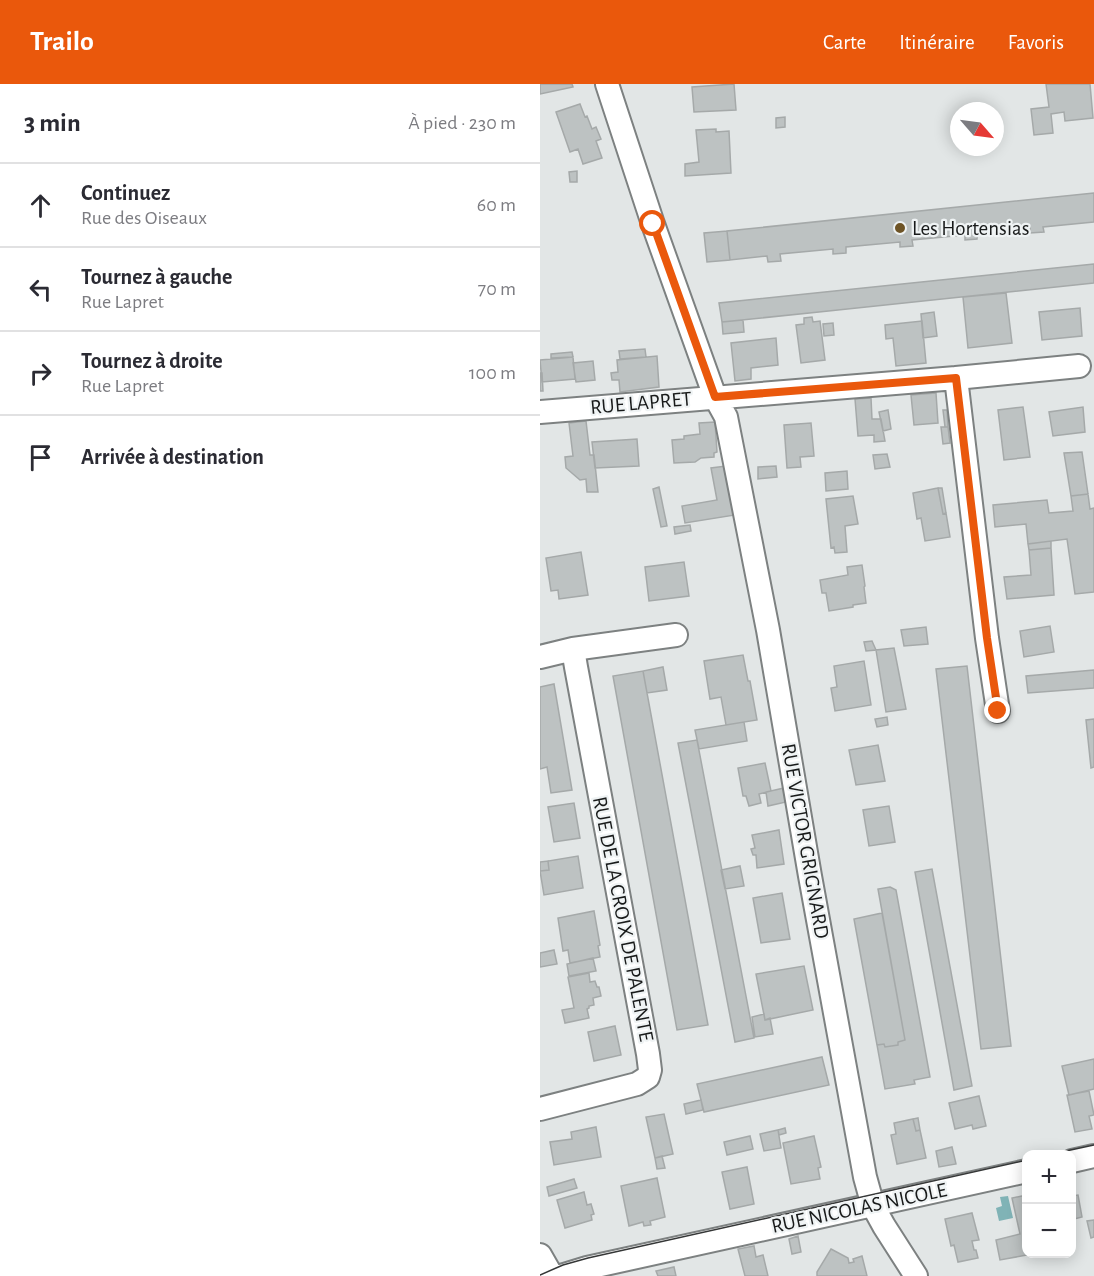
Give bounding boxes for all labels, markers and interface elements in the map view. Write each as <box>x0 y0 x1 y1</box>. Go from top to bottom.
text: Trailo <box>30 28 94 56</box>
text: Carte <box>823 32 866 53</box>
text: Itinéraire <box>899 32 975 53</box>
text: Favoris <box>1008 32 1064 53</box>
north arrow <box>950 102 1004 156</box>
text: 3 min <box>24 110 81 136</box>
text: À pied · 230 m <box>408 113 516 133</box>
text: Continuez <box>81 182 170 204</box>
icon: ahead <box>24 189 57 222</box>
text: 60 m <box>477 195 516 215</box>
text: Rue des Oiseaux <box>81 208 207 228</box>
route start <box>639 210 665 236</box>
place label: Les Hortensias <box>912 218 1029 239</box>
marker: Les Hortensias <box>893 221 907 235</box>
text: Tournez à gauche <box>81 266 232 288</box>
icon: left <box>24 273 57 306</box>
text: 70 m <box>478 279 516 299</box>
text: Rue Lapret <box>81 292 164 312</box>
text: Tournez à droite <box>81 350 223 372</box>
icon: right <box>24 357 57 390</box>
text: 100 m <box>469 363 516 383</box>
text: Rue Lapret <box>81 376 164 396</box>
street label: RUE LAPRET <box>589 388 693 418</box>
icon: arrive <box>24 441 57 474</box>
text: Arrivée à destination <box>81 446 264 468</box>
route end <box>984 697 1010 723</box>
street label: RUE VICTOR GRIGNARD <box>777 742 833 940</box>
street label: RUE DE LA CROIX DE PALENTE <box>589 795 657 1043</box>
map controls <box>1022 1150 1076 1258</box>
button: + <box>1022 1150 1076 1204</box>
street label: RUE NICOLAS NICOLE <box>769 1179 949 1237</box>
button: − <box>1022 1204 1076 1258</box>

